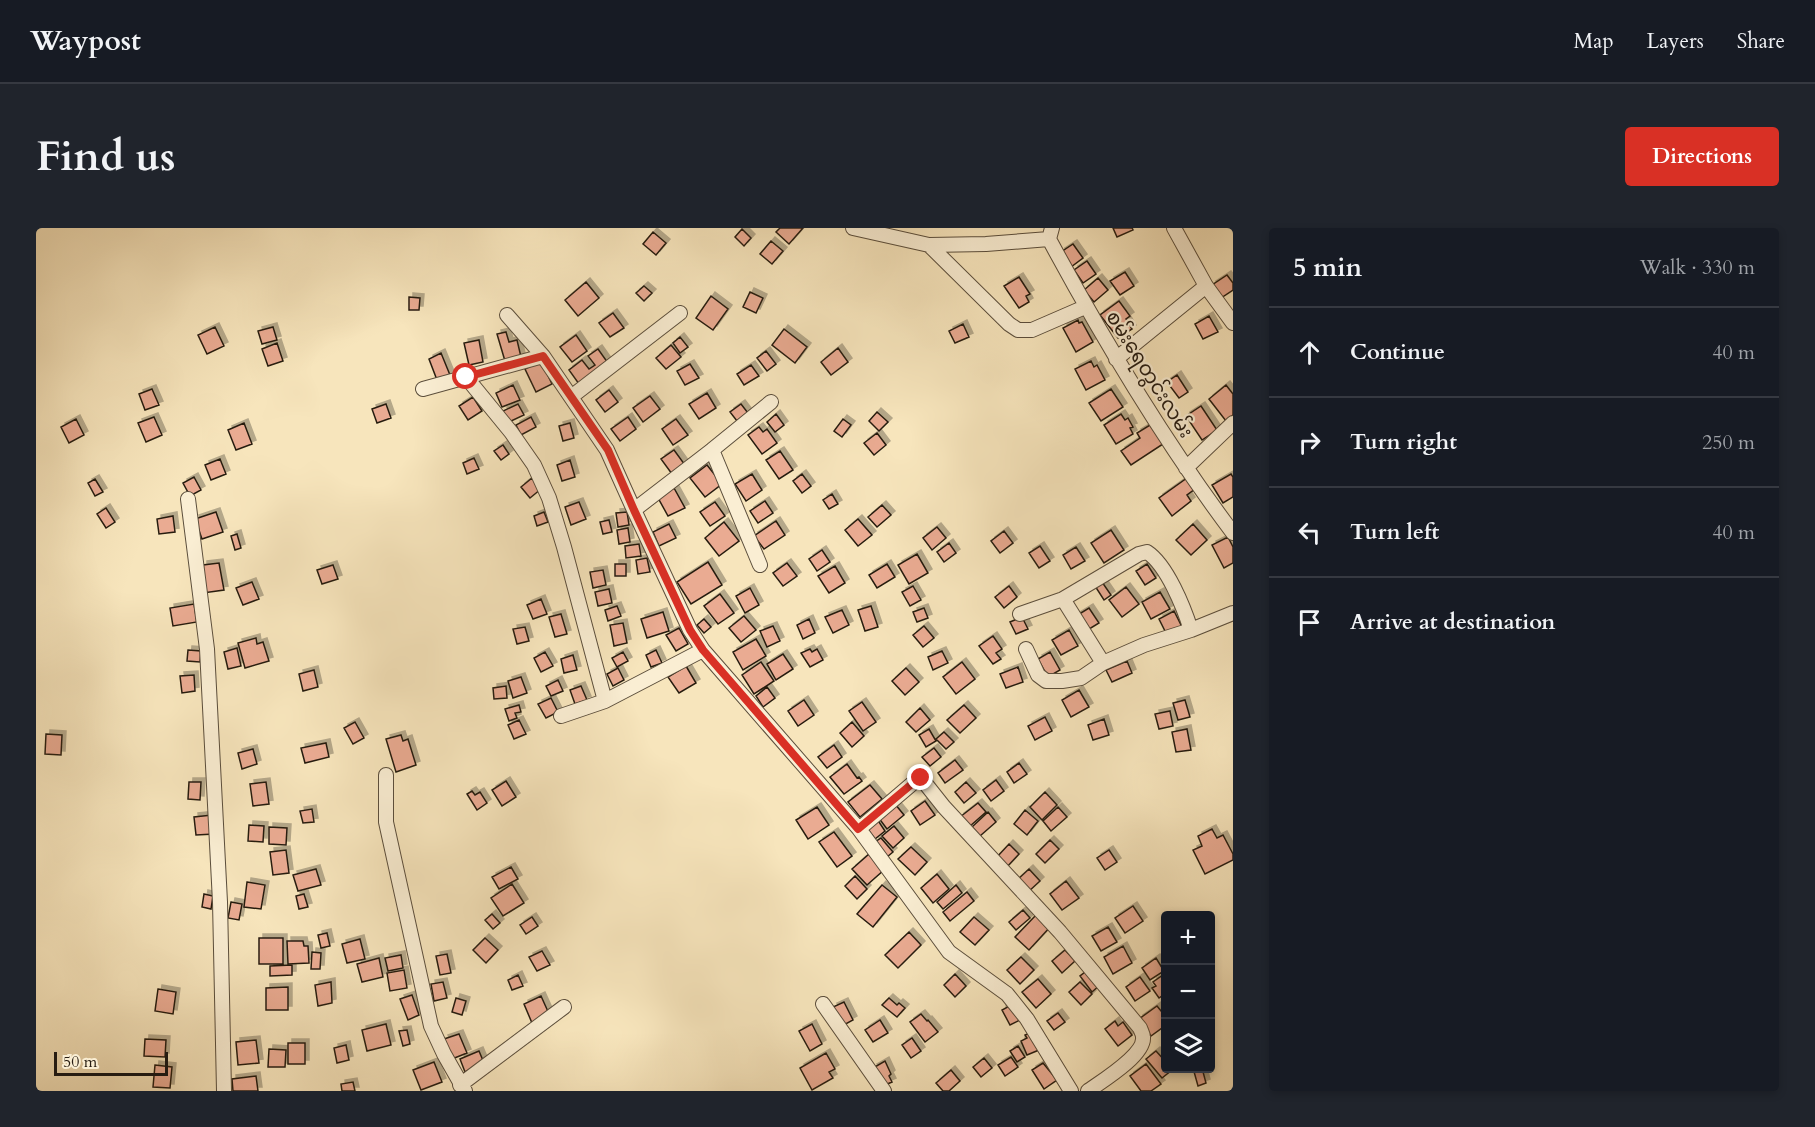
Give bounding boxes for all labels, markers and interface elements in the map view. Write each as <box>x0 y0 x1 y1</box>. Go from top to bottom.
text: Waypost <box>30 22 141 60</box>
text: Map <box>1574 27 1614 56</box>
text: Layers <box>1647 27 1704 56</box>
text: Share <box>1737 27 1785 56</box>
button: Directions <box>1625 127 1779 186</box>
text: Find us <box>36 128 176 185</box>
text: 5 min <box>1293 250 1362 285</box>
text: Walk · 330 m <box>1640 254 1755 281</box>
street label: စမ်းရေတွင်းလမ်း <box>1098 305 1200 444</box>
icon: ahead <box>1293 336 1326 369</box>
text: Continue <box>1350 337 1445 367</box>
text: 40 m <box>1712 339 1755 366</box>
route start <box>452 363 478 389</box>
icon: right <box>1293 426 1326 459</box>
text: Turn right <box>1350 427 1457 457</box>
text: 250 m <box>1702 429 1755 456</box>
icon: left <box>1293 516 1326 549</box>
text: Turn left <box>1350 517 1439 547</box>
text: 40 m <box>1712 519 1755 546</box>
icon: arrive <box>1293 606 1326 639</box>
text: Arrive at destination <box>1350 607 1555 637</box>
route end <box>907 764 933 790</box>
map controls <box>1161 911 1215 1073</box>
button: + <box>1161 911 1215 965</box>
button: − <box>1161 965 1215 1019</box>
button: layers <box>1161 1019 1215 1073</box>
scale bar <box>54 1049 168 1076</box>
text: 50 m <box>63 1051 97 1073</box>

